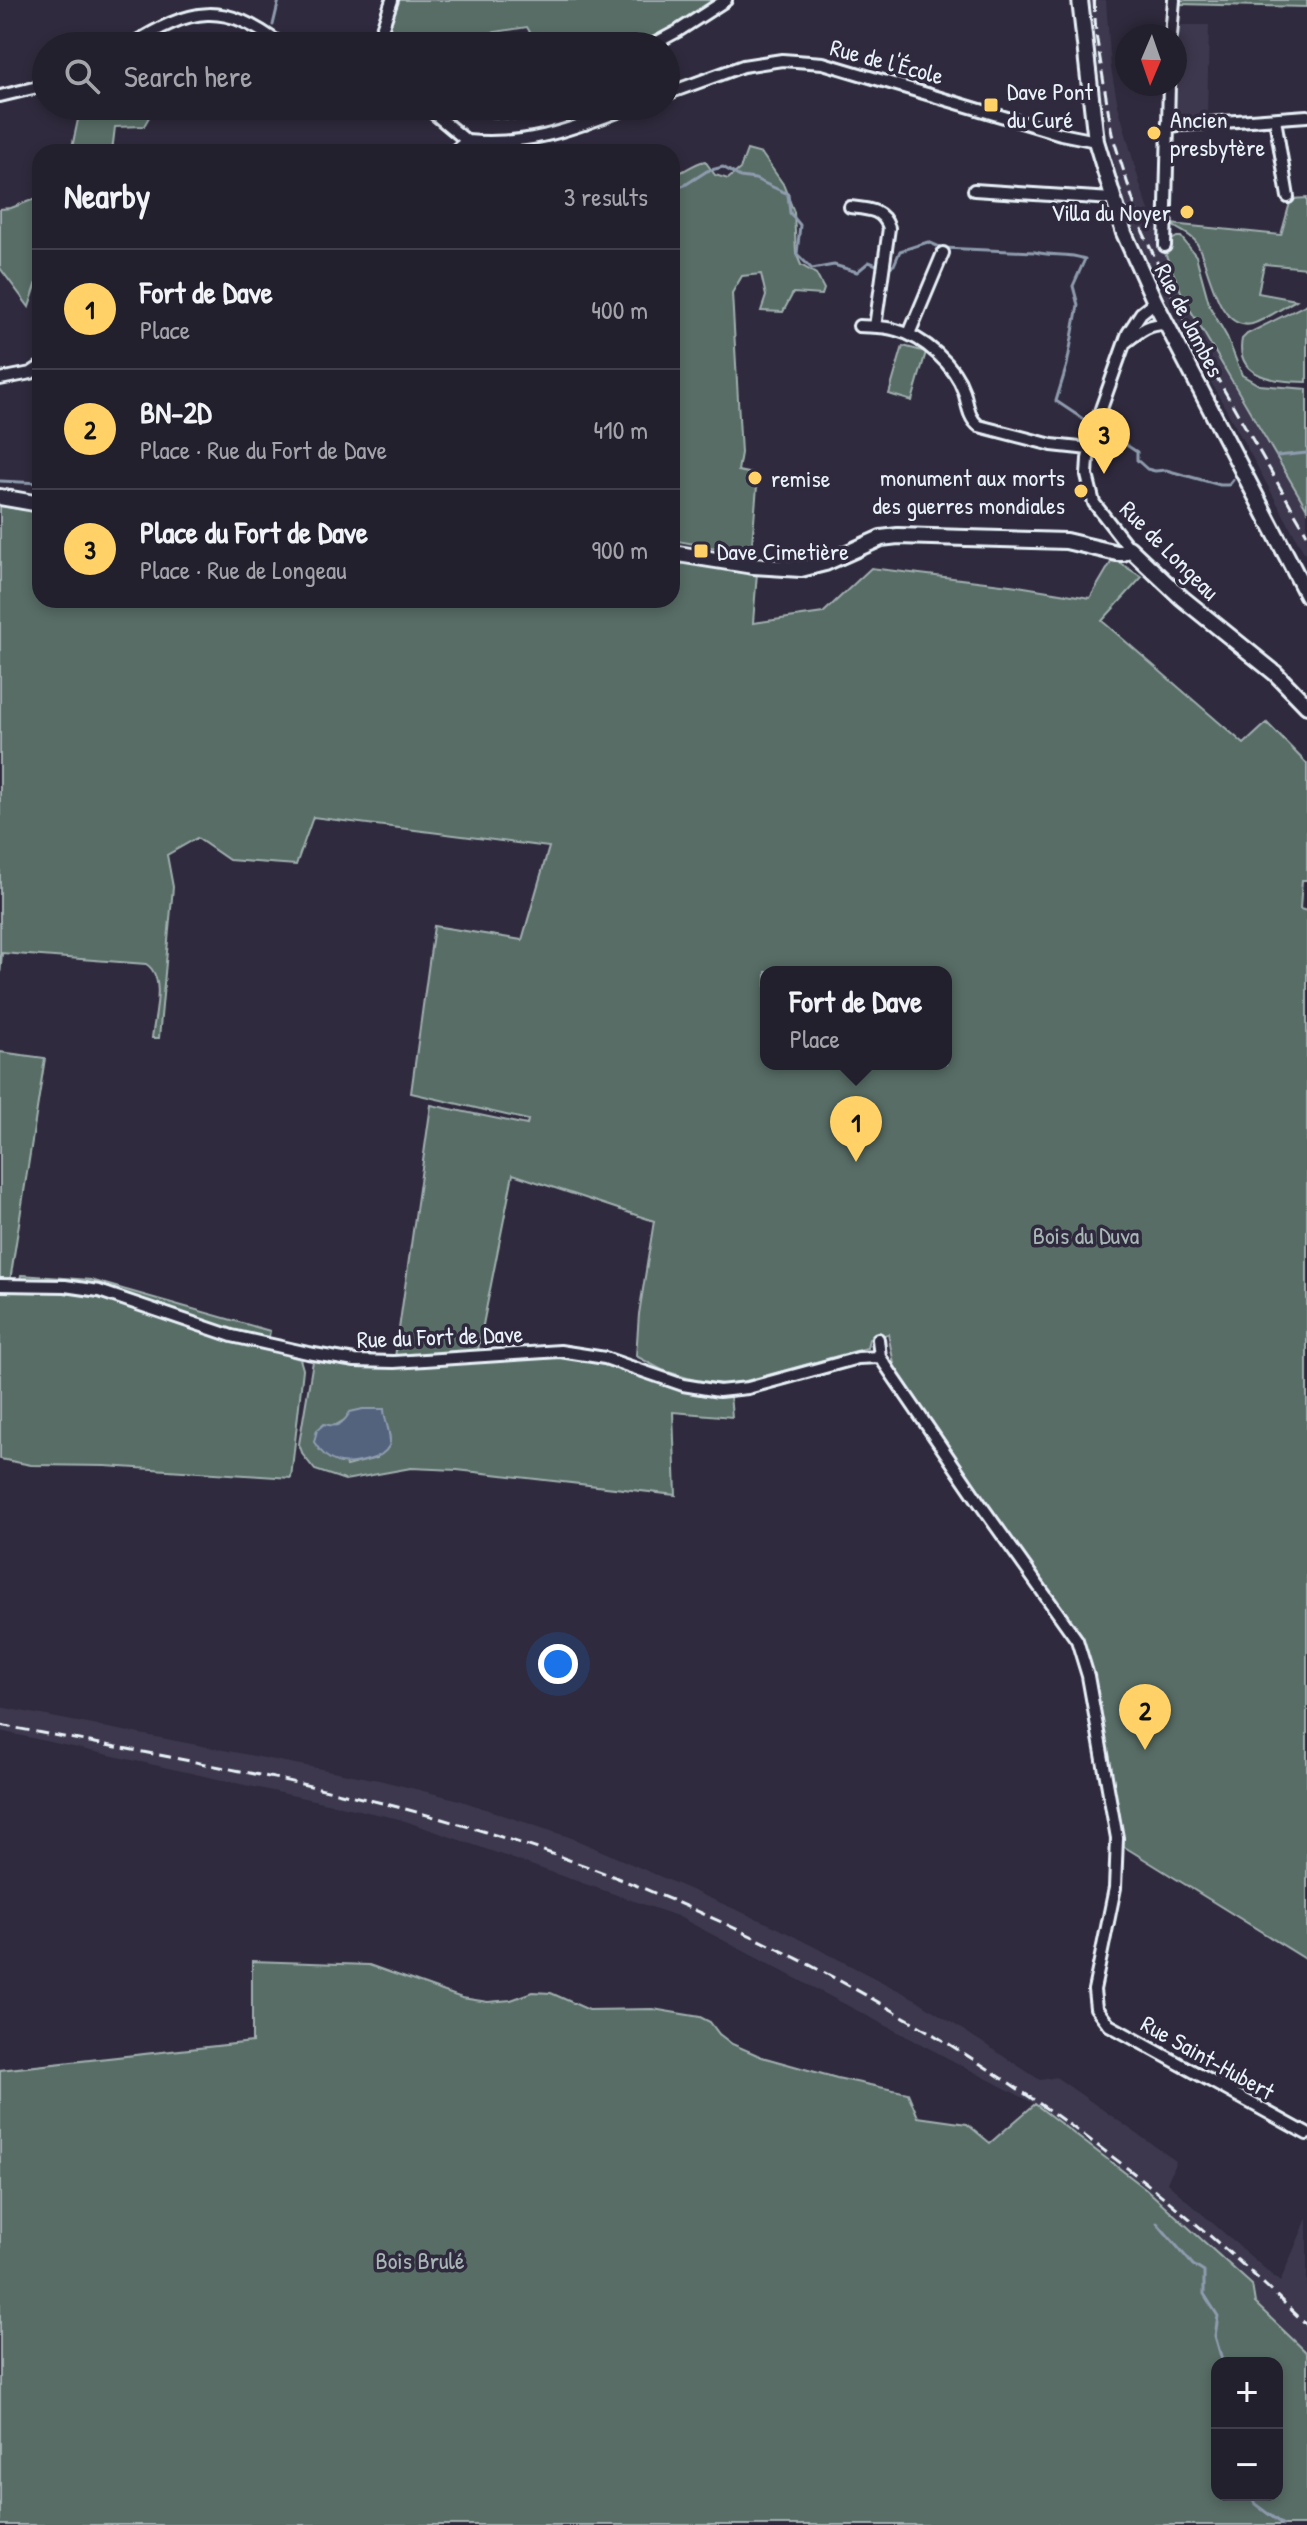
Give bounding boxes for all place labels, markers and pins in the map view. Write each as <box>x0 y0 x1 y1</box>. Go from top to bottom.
place label: Dave Pont du Curé <box>1007 75 1094 135</box>
marker: Dave Pont du Curé <box>982 96 1000 114</box>
place label: Ancien presbytère <box>1170 103 1265 163</box>
marker: Ancien presbytère <box>1145 124 1163 142</box>
place label: Villa du Noyer <box>1051 196 1171 228</box>
marker: Villa du Noyer <box>1178 203 1196 221</box>
pin: 3 <box>1078 408 1130 474</box>
place label: monument aux morts des guerres mondiales <box>873 461 1065 521</box>
place label: remise <box>771 462 831 494</box>
marker: remise <box>746 469 764 487</box>
marker: monument aux morts des guerres mondiales <box>1072 482 1090 500</box>
place label: Dave Cimetière <box>717 535 849 567</box>
marker: Dave Cimetière <box>692 542 710 560</box>
pin: 1 <box>830 1096 882 1162</box>
pin: 2 <box>1119 1684 1171 1750</box>

